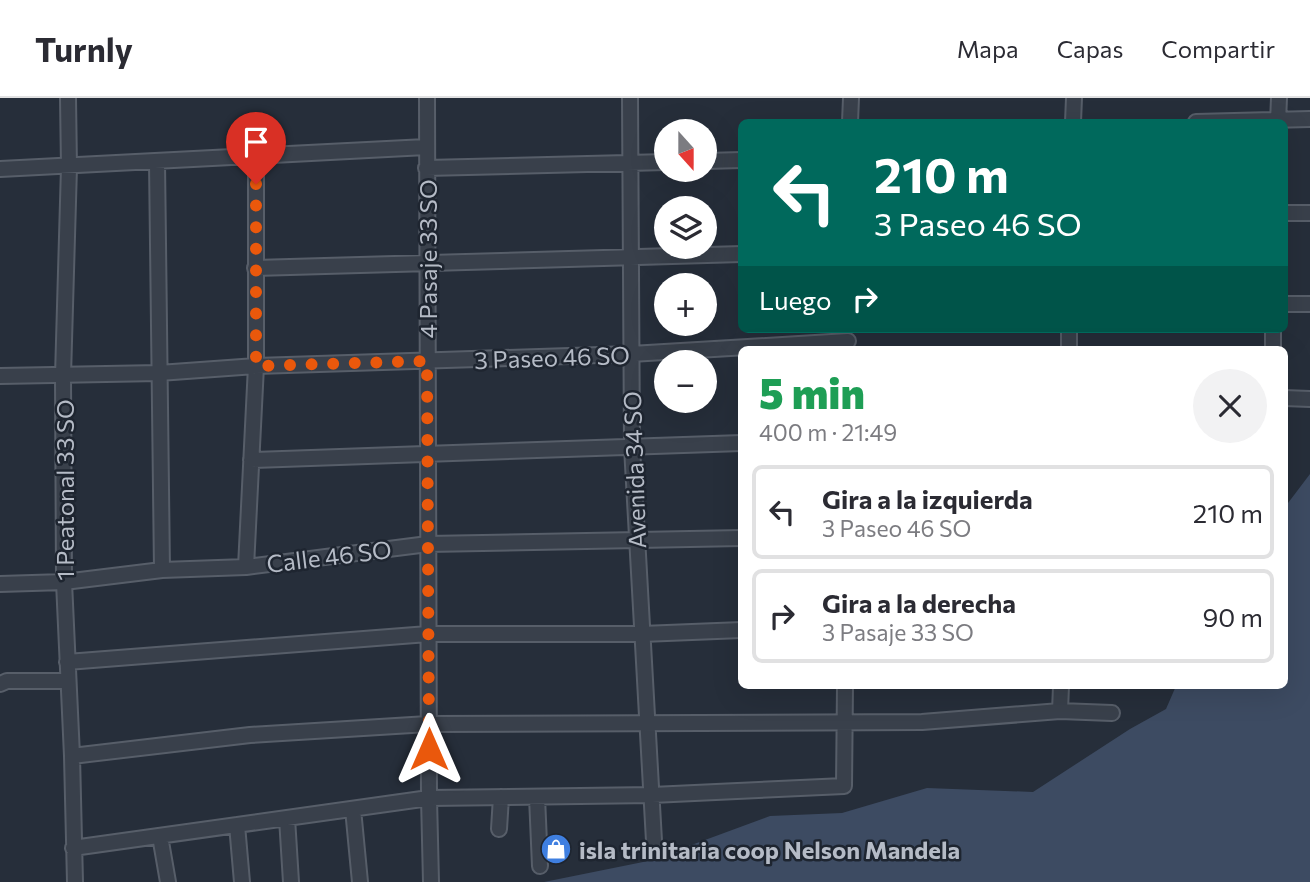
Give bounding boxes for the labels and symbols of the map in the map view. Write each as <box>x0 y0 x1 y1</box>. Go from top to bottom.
pin <box>226 112 286 184</box>
north arrow <box>654 119 718 182</box>
street label: 4 Pasaje 33 SO <box>413 179 442 339</box>
street label: 3 Paseo 46 SO <box>474 340 630 374</box>
street label: Avenida 34 SO <box>617 391 651 549</box>
street label: 1 Peatonal 33 SO <box>50 399 79 581</box>
street label: Calle 46 SO <box>265 534 393 578</box>
position arrow <box>392 712 466 786</box>
shop icon: isla trinitaria coop Nelson Mandela <box>539 832 573 866</box>
place label: isla trinitaria coop Nelson Mandela <box>579 835 960 864</box>

